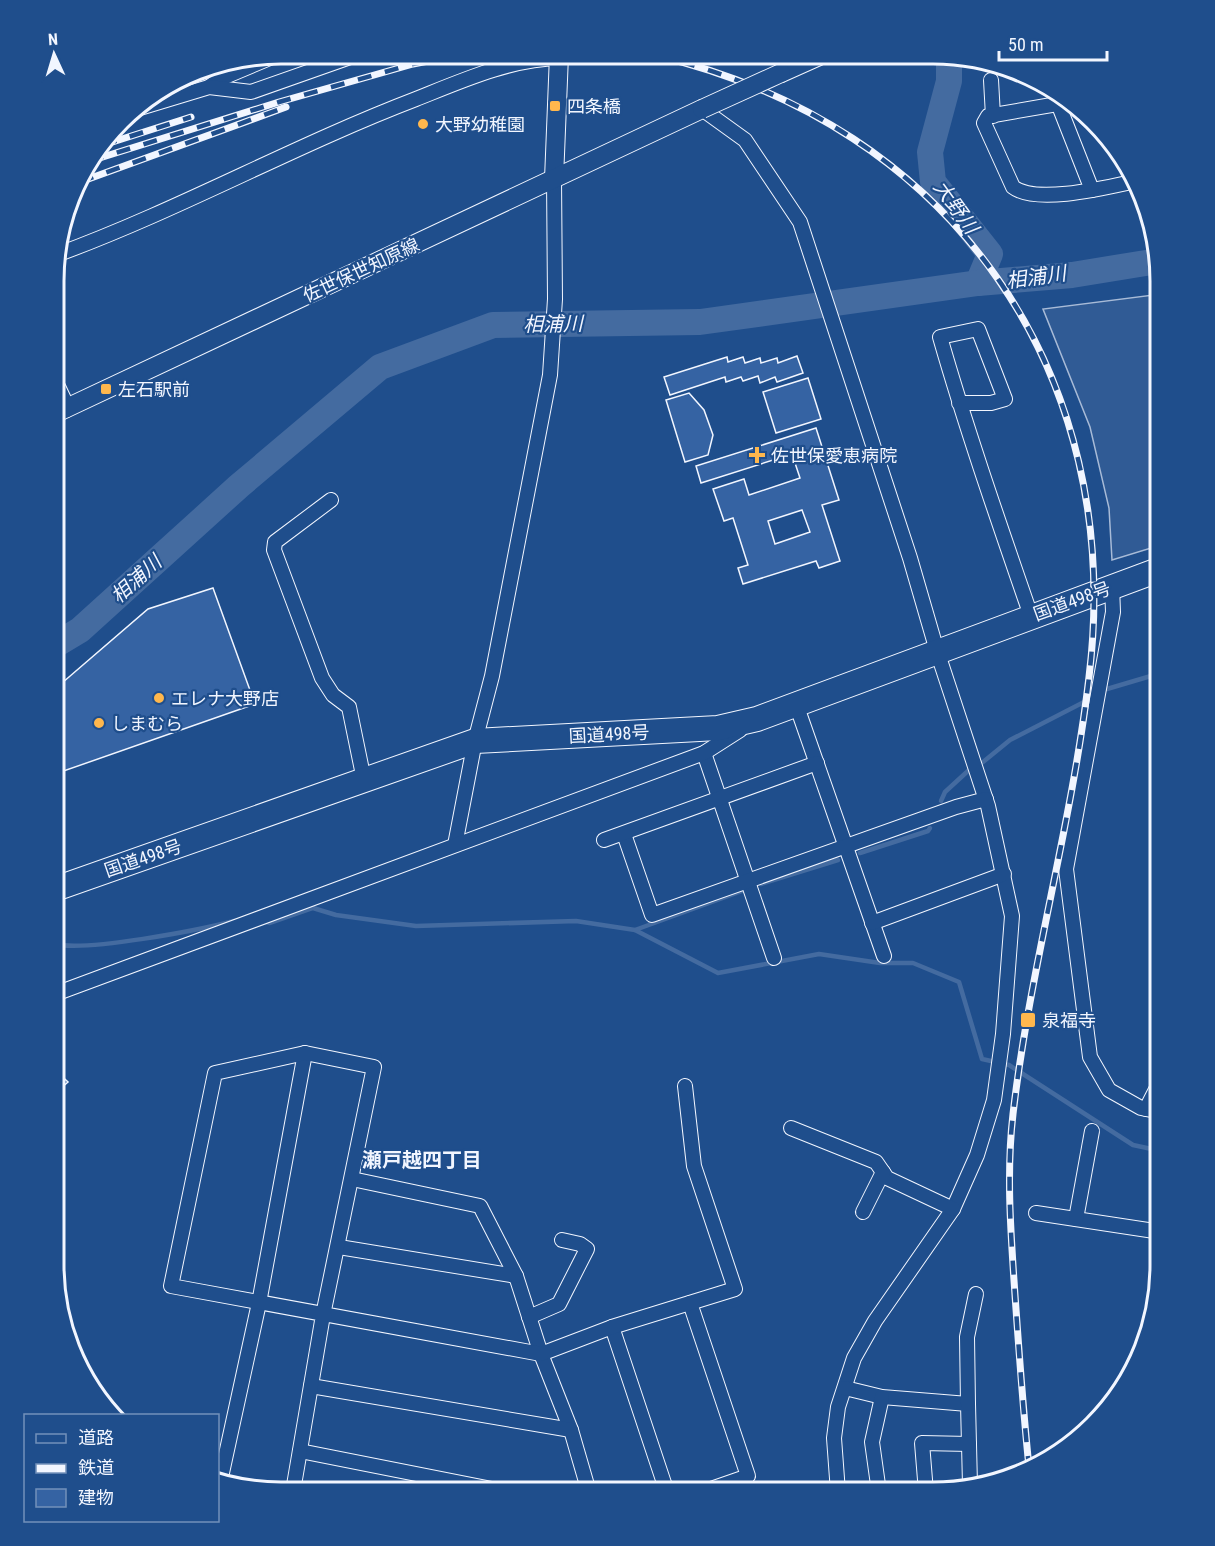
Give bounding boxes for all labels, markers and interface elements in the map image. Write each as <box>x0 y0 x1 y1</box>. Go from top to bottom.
north arrow <box>24 24 84 84</box>
scale bar <box>999 24 1107 62</box>
text: N <box>47 30 59 49</box>
text: 50 m <box>1008 34 1043 55</box>
place label: 四条橋 <box>567 96 621 117</box>
marker: 四条橋 <box>548 99 562 113</box>
place label: 大野幼稚園 <box>435 114 525 135</box>
marker: 大野幼稚園 <box>416 117 430 131</box>
water label: 大野川 <box>929 176 985 240</box>
street label: 佐世保世知原線 <box>299 234 423 306</box>
water label: 相浦川 <box>1005 261 1069 293</box>
water label: 相浦川 <box>523 311 585 337</box>
place label: 左石駅前 <box>118 379 190 400</box>
marker: 左石駅前 <box>99 382 113 396</box>
place label: 佐世保愛恵病院 <box>771 445 897 466</box>
marker: 佐世保愛恵病院 <box>748 446 766 464</box>
water label: 相浦川 <box>106 549 168 608</box>
street label: 国道498号 <box>1031 577 1113 625</box>
place label: エレナ大野店 <box>171 688 279 709</box>
marker: エレナ大野店 <box>152 691 166 705</box>
place label: しまむら <box>111 713 183 734</box>
marker: しまむら <box>92 716 106 730</box>
street label: 国道498号 <box>568 721 650 747</box>
street label: 国道498号 <box>101 835 185 881</box>
place label: 泉福寺 <box>1042 1010 1096 1031</box>
marker: 泉福寺 <box>1019 1011 1037 1029</box>
district label: 瀬戸越四丁目 <box>362 1148 482 1172</box>
legend <box>24 1414 219 1522</box>
text: 道路 <box>78 1427 114 1448</box>
text: 鉄道 <box>78 1457 114 1478</box>
text: 建物 <box>78 1487 114 1508</box>

